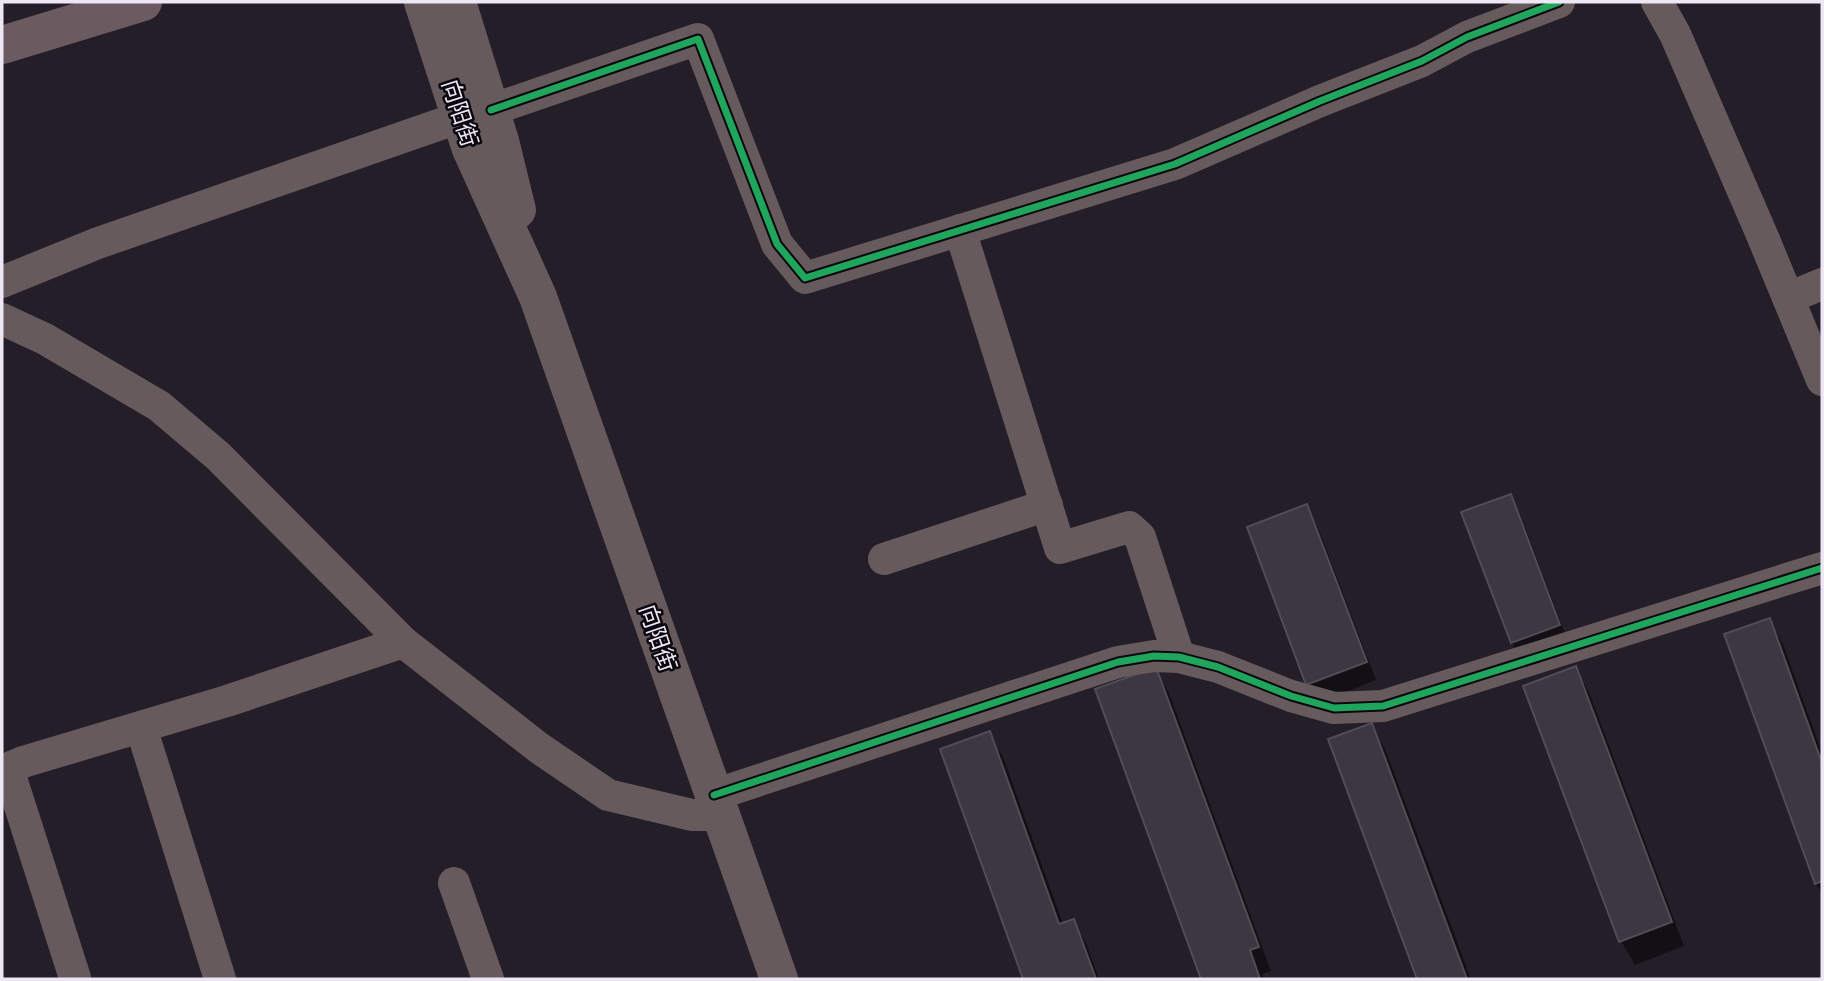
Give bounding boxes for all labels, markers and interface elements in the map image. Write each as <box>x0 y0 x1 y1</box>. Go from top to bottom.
street label: 向阳街 <box>436 76 484 150</box>
street label: 向阳街 <box>634 601 682 675</box>

